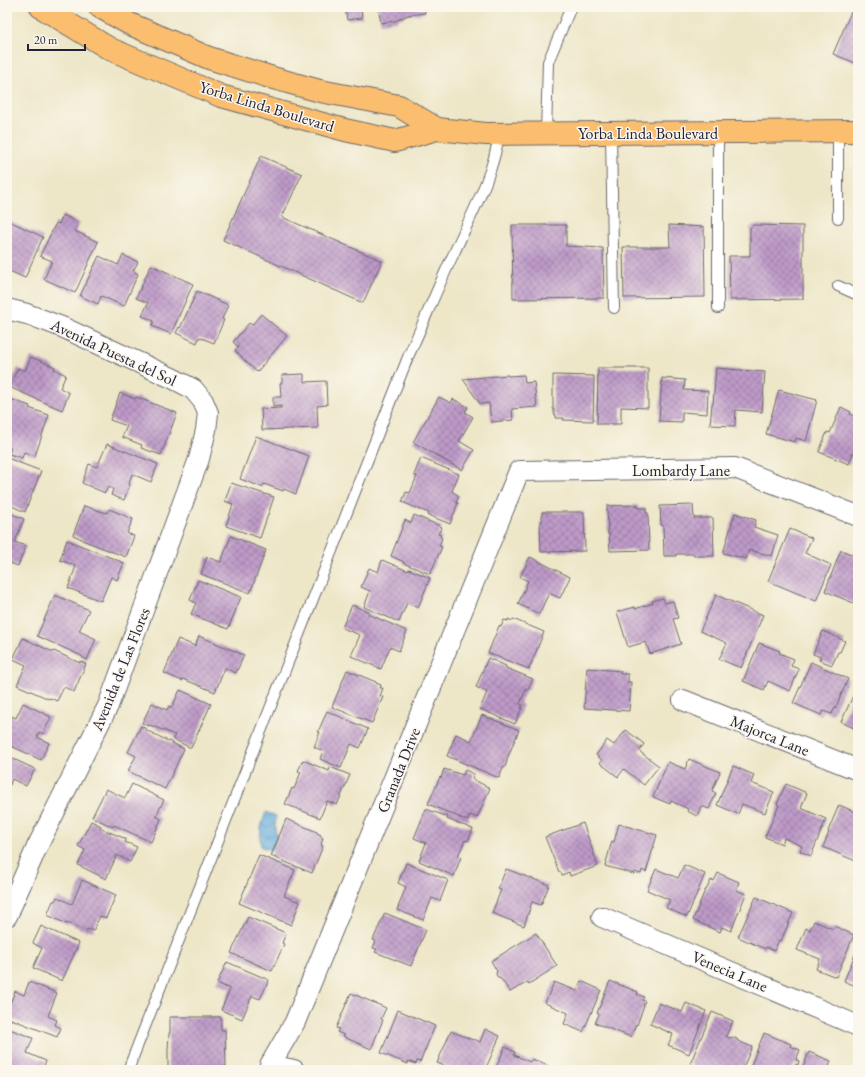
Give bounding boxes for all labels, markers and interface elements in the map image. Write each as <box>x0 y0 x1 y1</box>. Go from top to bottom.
scale bar <box>28 26 85 52</box>
text: 20 m <box>34 32 58 48</box>
street label: Yorba Linda Boulevard <box>197 76 338 137</box>
street label: Yorba Linda Boulevard <box>578 123 719 144</box>
street label: Avenida Puesta del Sol <box>47 314 180 391</box>
street label: Lombardy Lane <box>632 460 730 481</box>
street label: Avenida de Las Flores <box>86 604 155 735</box>
street label: Majorca Lane <box>727 710 812 761</box>
street label: Granada Drive <box>372 724 425 816</box>
street label: Venecia Lane <box>689 946 771 997</box>

